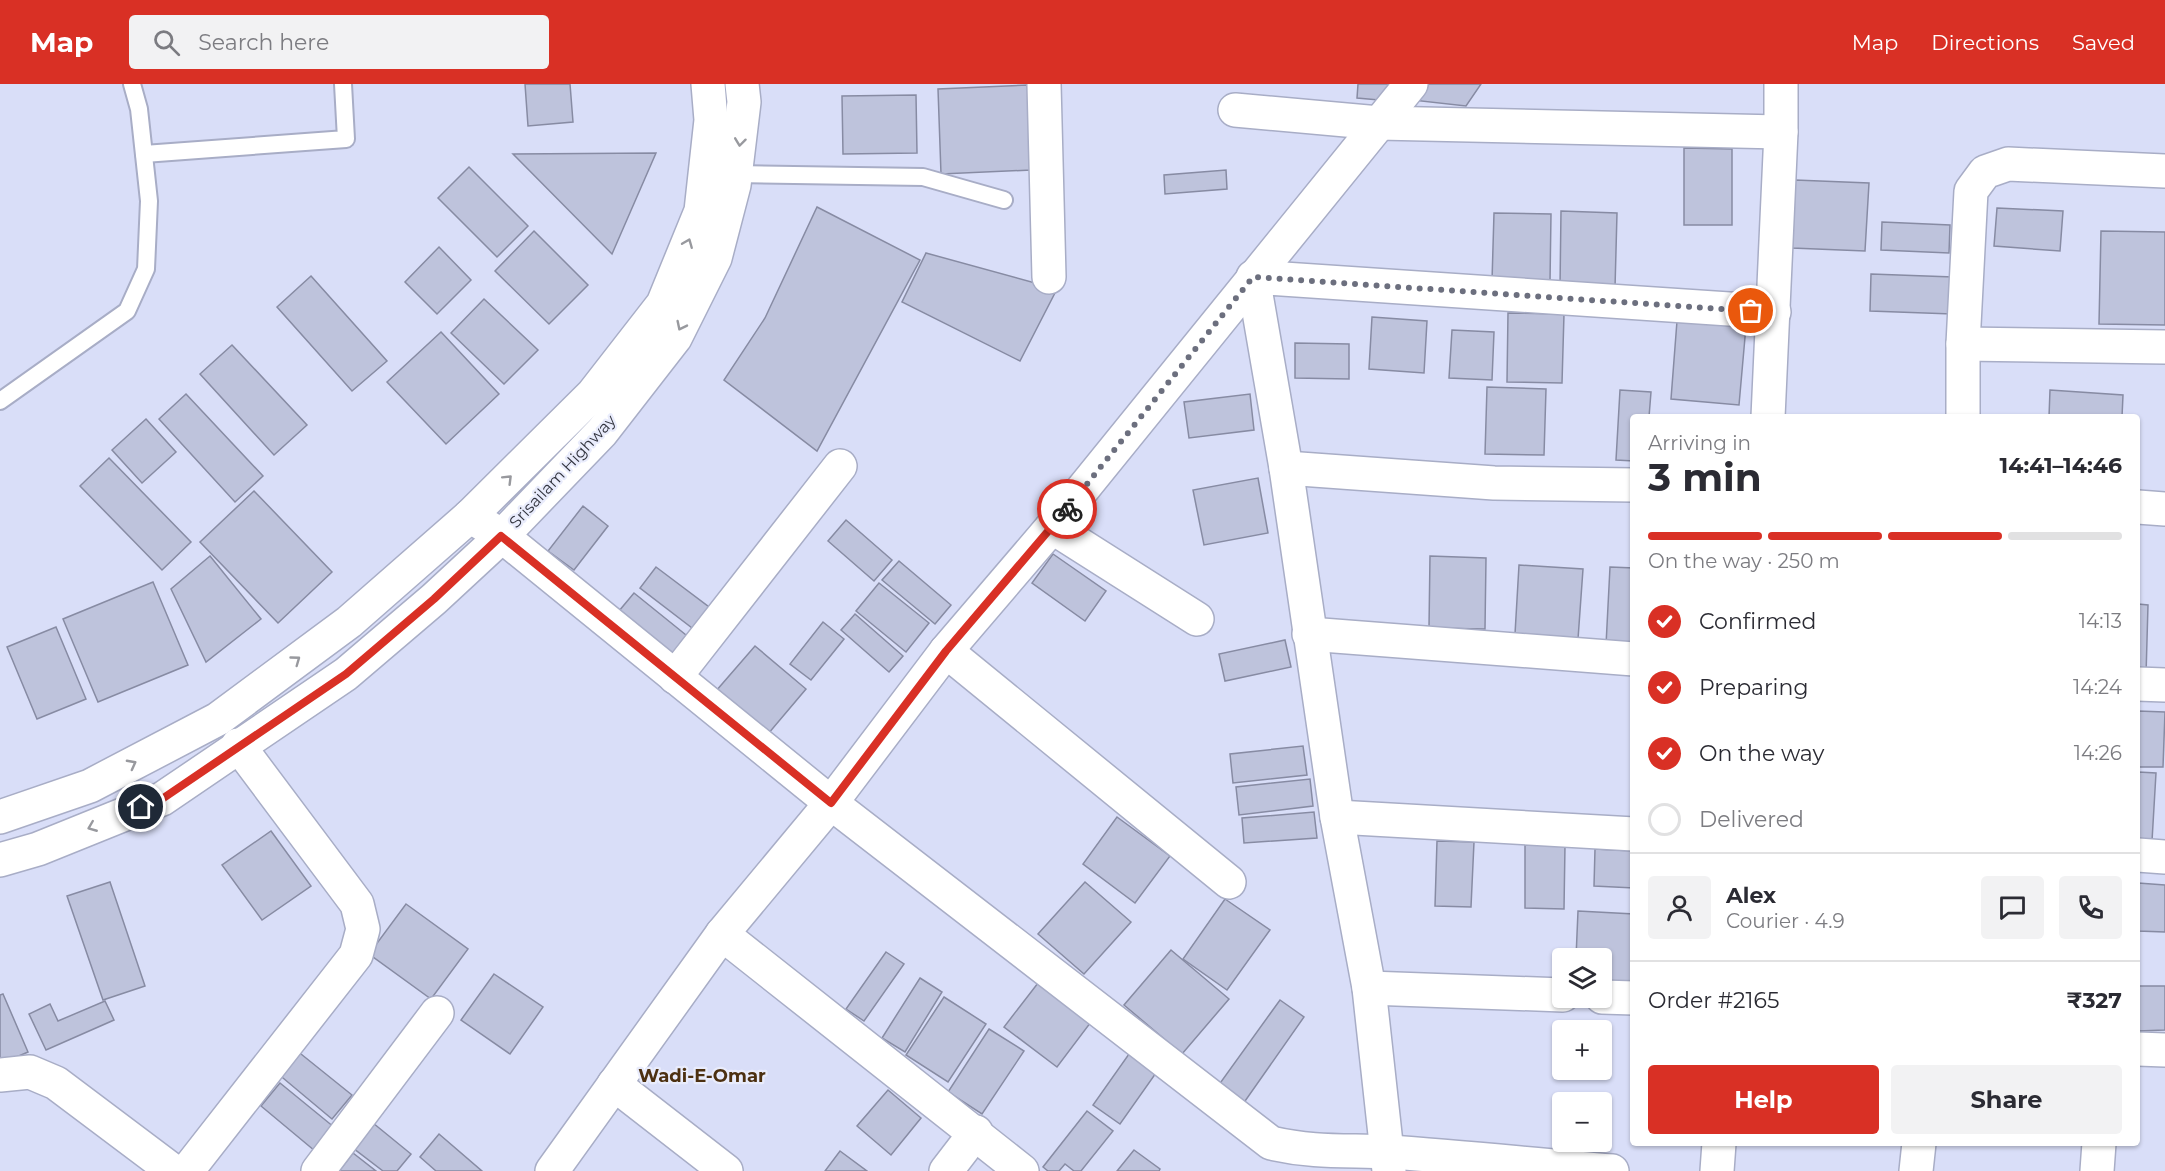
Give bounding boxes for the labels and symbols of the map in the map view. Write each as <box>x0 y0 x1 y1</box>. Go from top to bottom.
one-way arrow <box>734 138 746 147</box>
one-way arrow <box>681 238 693 249</box>
pin <box>1725 285 1776 336</box>
one-way arrow <box>677 320 689 331</box>
street label: Srisailam Highway <box>505 411 620 532</box>
one-way arrow <box>501 475 512 485</box>
courier <box>1037 479 1097 539</box>
one-way arrow <box>290 657 301 668</box>
one-way arrow <box>125 760 136 771</box>
pin <box>115 781 166 832</box>
one-way arrow <box>87 820 98 832</box>
district label: Wadi-E-Omar <box>638 1065 766 1087</box>

